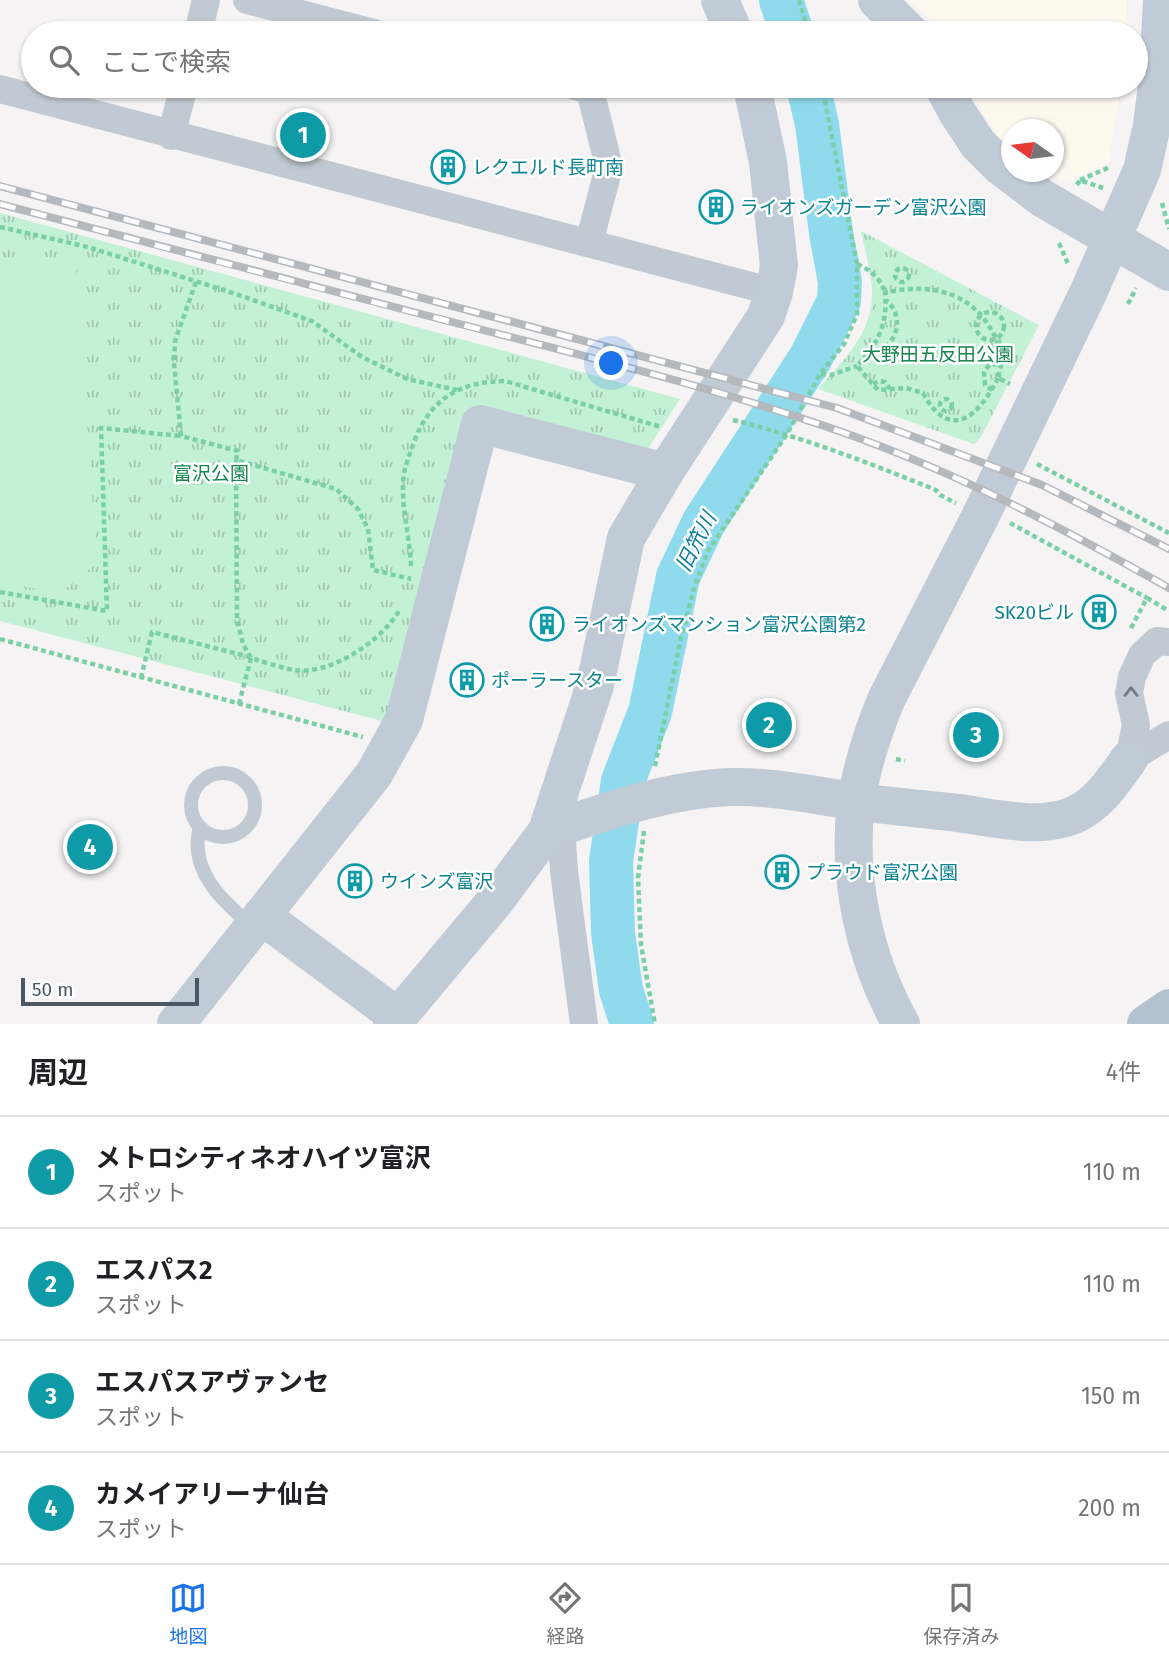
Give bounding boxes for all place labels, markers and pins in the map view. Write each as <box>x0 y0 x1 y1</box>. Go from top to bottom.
pin: 1 <box>280 109 326 161</box>
building icon: レクエルド長町南 <box>429 148 467 186</box>
place label: レクエルド長町南 <box>472 156 624 179</box>
building icon: ライオンズガーデン富沢公園 <box>697 188 735 226</box>
place label: ライオンズガーデン富沢公園 <box>740 196 987 219</box>
building icon: SK20ビル <box>1080 593 1118 631</box>
place label: SK20ビル <box>994 601 1074 624</box>
building icon: ライオンズマンション富沢公園第2 <box>528 605 566 643</box>
place label: ライオンズマンション富沢公園第2 <box>572 613 866 636</box>
building icon: ポーラースター <box>448 661 486 699</box>
place label: ポーラースター <box>491 669 623 692</box>
pin: 2 <box>746 699 792 751</box>
pin: 3 <box>953 709 999 761</box>
pin: 4 <box>67 821 113 873</box>
building icon: プラウド富沢公園 <box>763 853 801 891</box>
place label: プラウド富沢公園 <box>806 861 958 884</box>
building icon: ウインズ富沢 <box>336 862 374 900</box>
place label: ウインズ富沢 <box>380 870 494 893</box>

